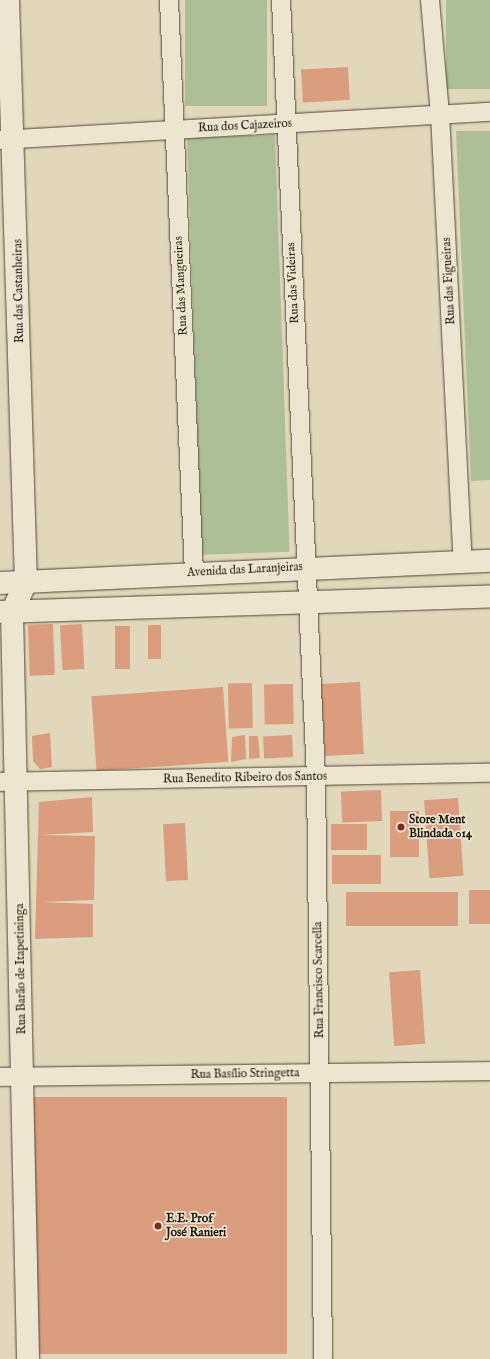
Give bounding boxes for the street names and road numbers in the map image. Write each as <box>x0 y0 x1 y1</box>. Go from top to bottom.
street label: Rua dos Cajazeiros <box>198 116 292 136</box>
street label: Rua das Mangueiras <box>171 236 191 336</box>
street label: Rua das Figueiras <box>440 237 458 325</box>
street label: Rua das Castanheiras <box>11 239 27 343</box>
street label: Rua das Videiras <box>284 242 302 324</box>
street label: Avenida das Laranjeiras <box>187 560 303 580</box>
street label: Rua Benedito Ribeiro dos Santos <box>163 769 327 787</box>
street label: Rua Barão de Itapetininga <box>13 903 29 1035</box>
street label: Rua Francisco Scarcella <box>311 922 327 1038</box>
street label: Rua Basílio Stringetta <box>190 1066 300 1082</box>

